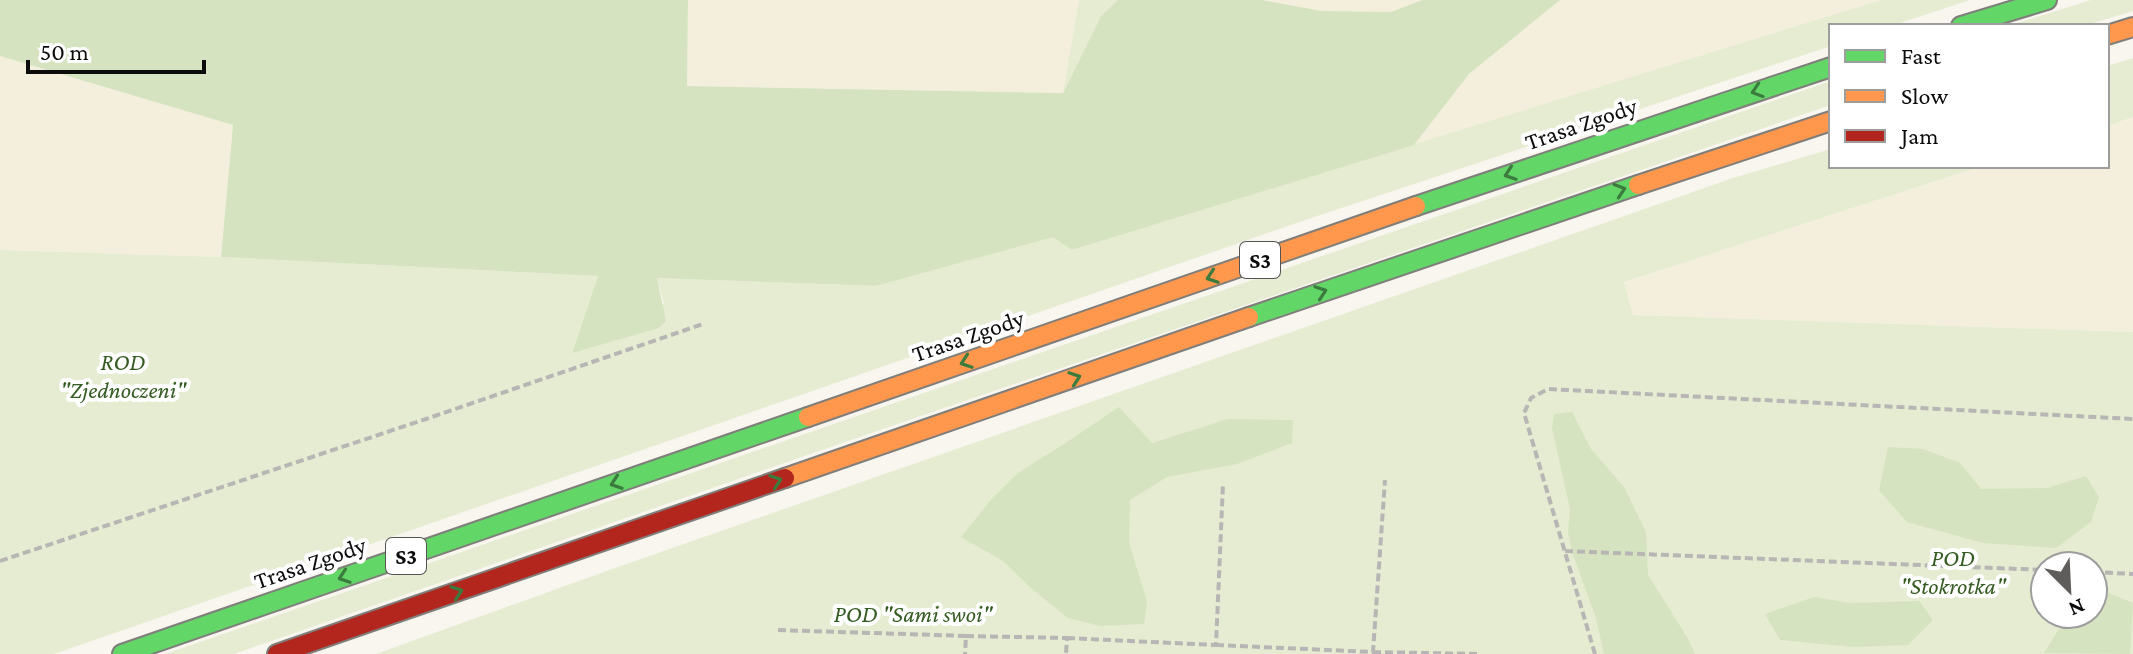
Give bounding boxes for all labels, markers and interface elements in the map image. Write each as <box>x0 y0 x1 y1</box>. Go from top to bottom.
scale bar <box>28 24 204 74</box>
legend <box>1829 24 2109 168</box>
text: 50 m <box>40 38 89 65</box>
text: Fast <box>1901 42 1942 69</box>
one-way arrow <box>1750 82 1764 98</box>
text: Slow <box>1901 82 1948 109</box>
street label: Trasa Zgody <box>1521 91 1641 155</box>
text: Jam <box>1899 122 1939 149</box>
one-way arrow <box>1504 164 1518 180</box>
one-way arrow <box>1612 184 1626 200</box>
road number: S3 <box>1240 242 1280 278</box>
one-way arrow <box>1205 267 1219 283</box>
one-way arrow <box>1313 286 1327 302</box>
street label: Trasa Zgody <box>908 303 1028 367</box>
park label: ROD "Zjednoczeni" <box>60 348 187 404</box>
one-way arrow <box>960 352 974 369</box>
one-way arrow <box>1067 371 1081 387</box>
one-way arrow <box>610 473 624 490</box>
one-way arrow <box>769 474 783 491</box>
street label: Trasa Zgody <box>250 530 370 594</box>
road number: S3 <box>386 538 426 574</box>
park label: POD "Stokrotka" <box>1900 544 2007 599</box>
north arrow <box>2029 550 2109 630</box>
one-way arrow <box>338 568 352 584</box>
one-way arrow <box>449 585 463 601</box>
text: N <box>2065 593 2089 622</box>
park label: POD "Sami swoi" <box>834 600 994 627</box>

